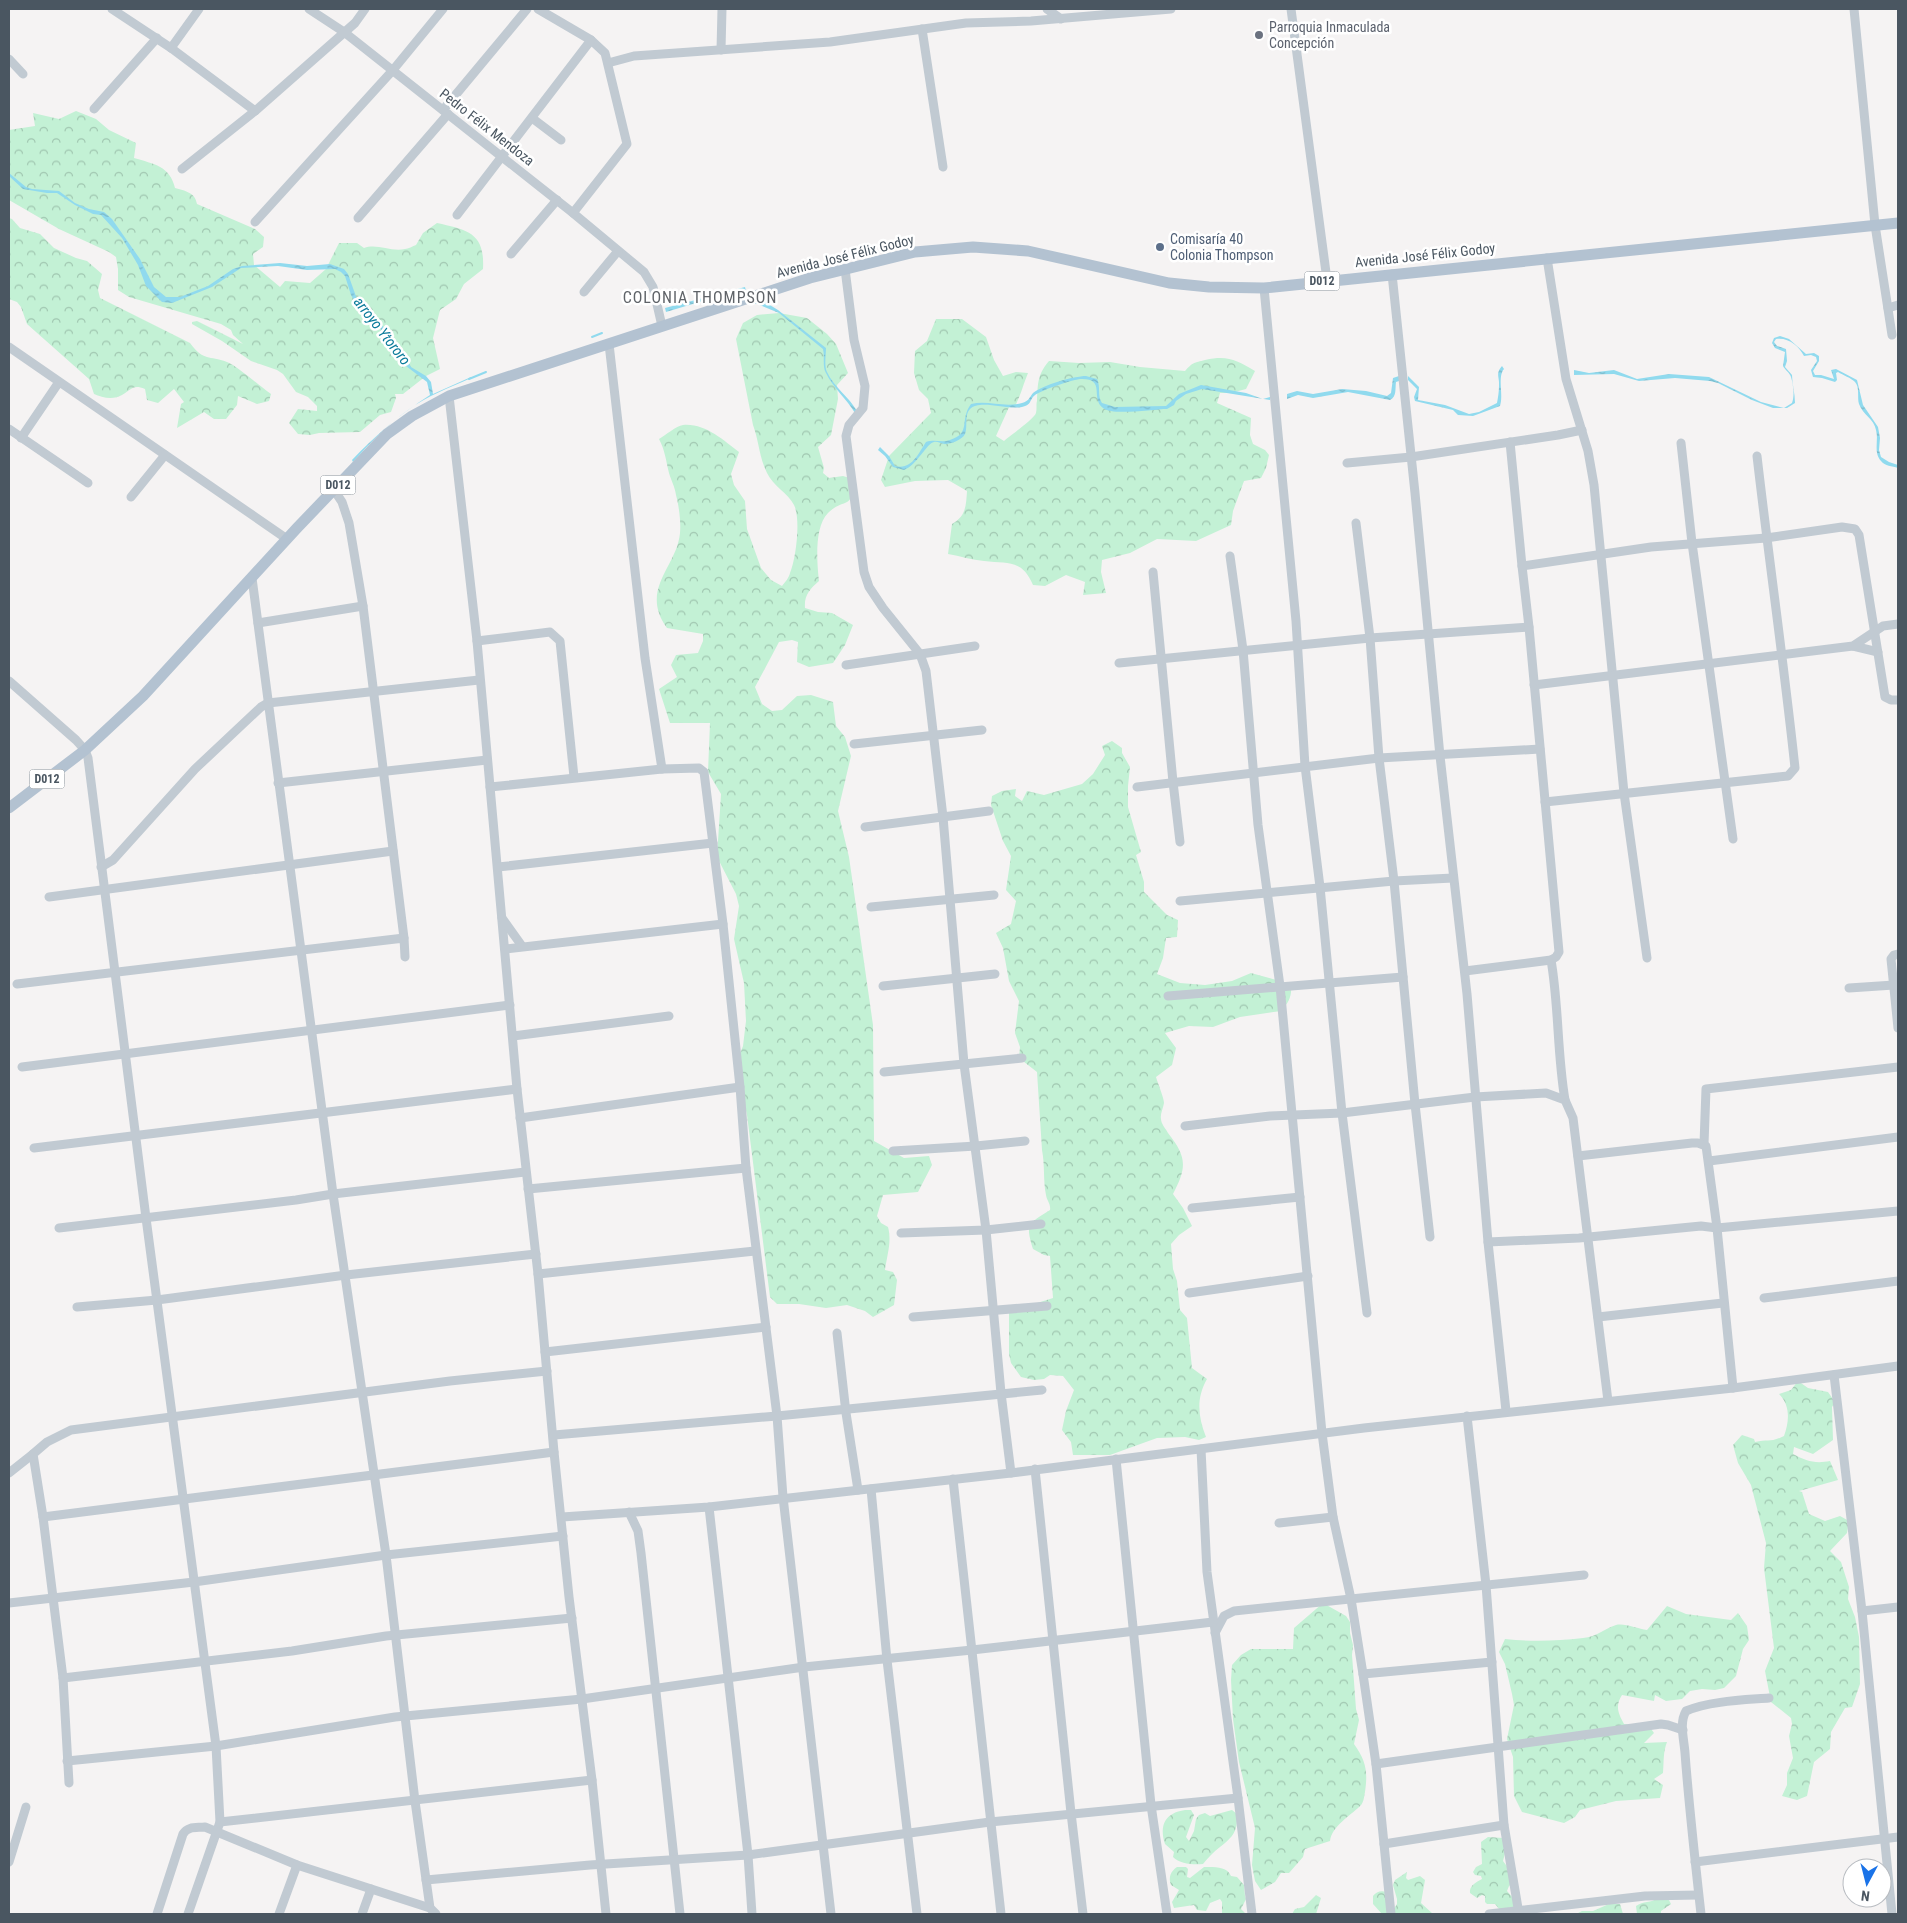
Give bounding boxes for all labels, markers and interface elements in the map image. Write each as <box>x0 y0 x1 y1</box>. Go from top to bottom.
place label: Parroquia Inmaculada Concepción <box>1269 19 1390 51</box>
marker: Parroquia Inmaculada Concepción <box>1253 29 1265 41</box>
street label: Pedro Félix Mendoza <box>437 85 537 169</box>
street label: Avenida José Félix Godoy <box>775 231 915 281</box>
place label: Comisaría 40 Colonia Thompson <box>1170 231 1274 263</box>
street label: Avenida José Félix Godoy <box>1354 240 1496 270</box>
marker: Comisaría 40 Colonia Thompson <box>1154 241 1166 253</box>
road number: D012 <box>1304 272 1340 290</box>
district label: COLONIA THOMPSON <box>623 288 777 307</box>
water label: arroyo Ytororo <box>350 293 414 369</box>
road number: D012 <box>320 476 356 494</box>
road number: D012 <box>30 770 64 789</box>
north arrow <box>1842 1858 1892 1908</box>
text: N <box>1860 1887 1871 1904</box>

